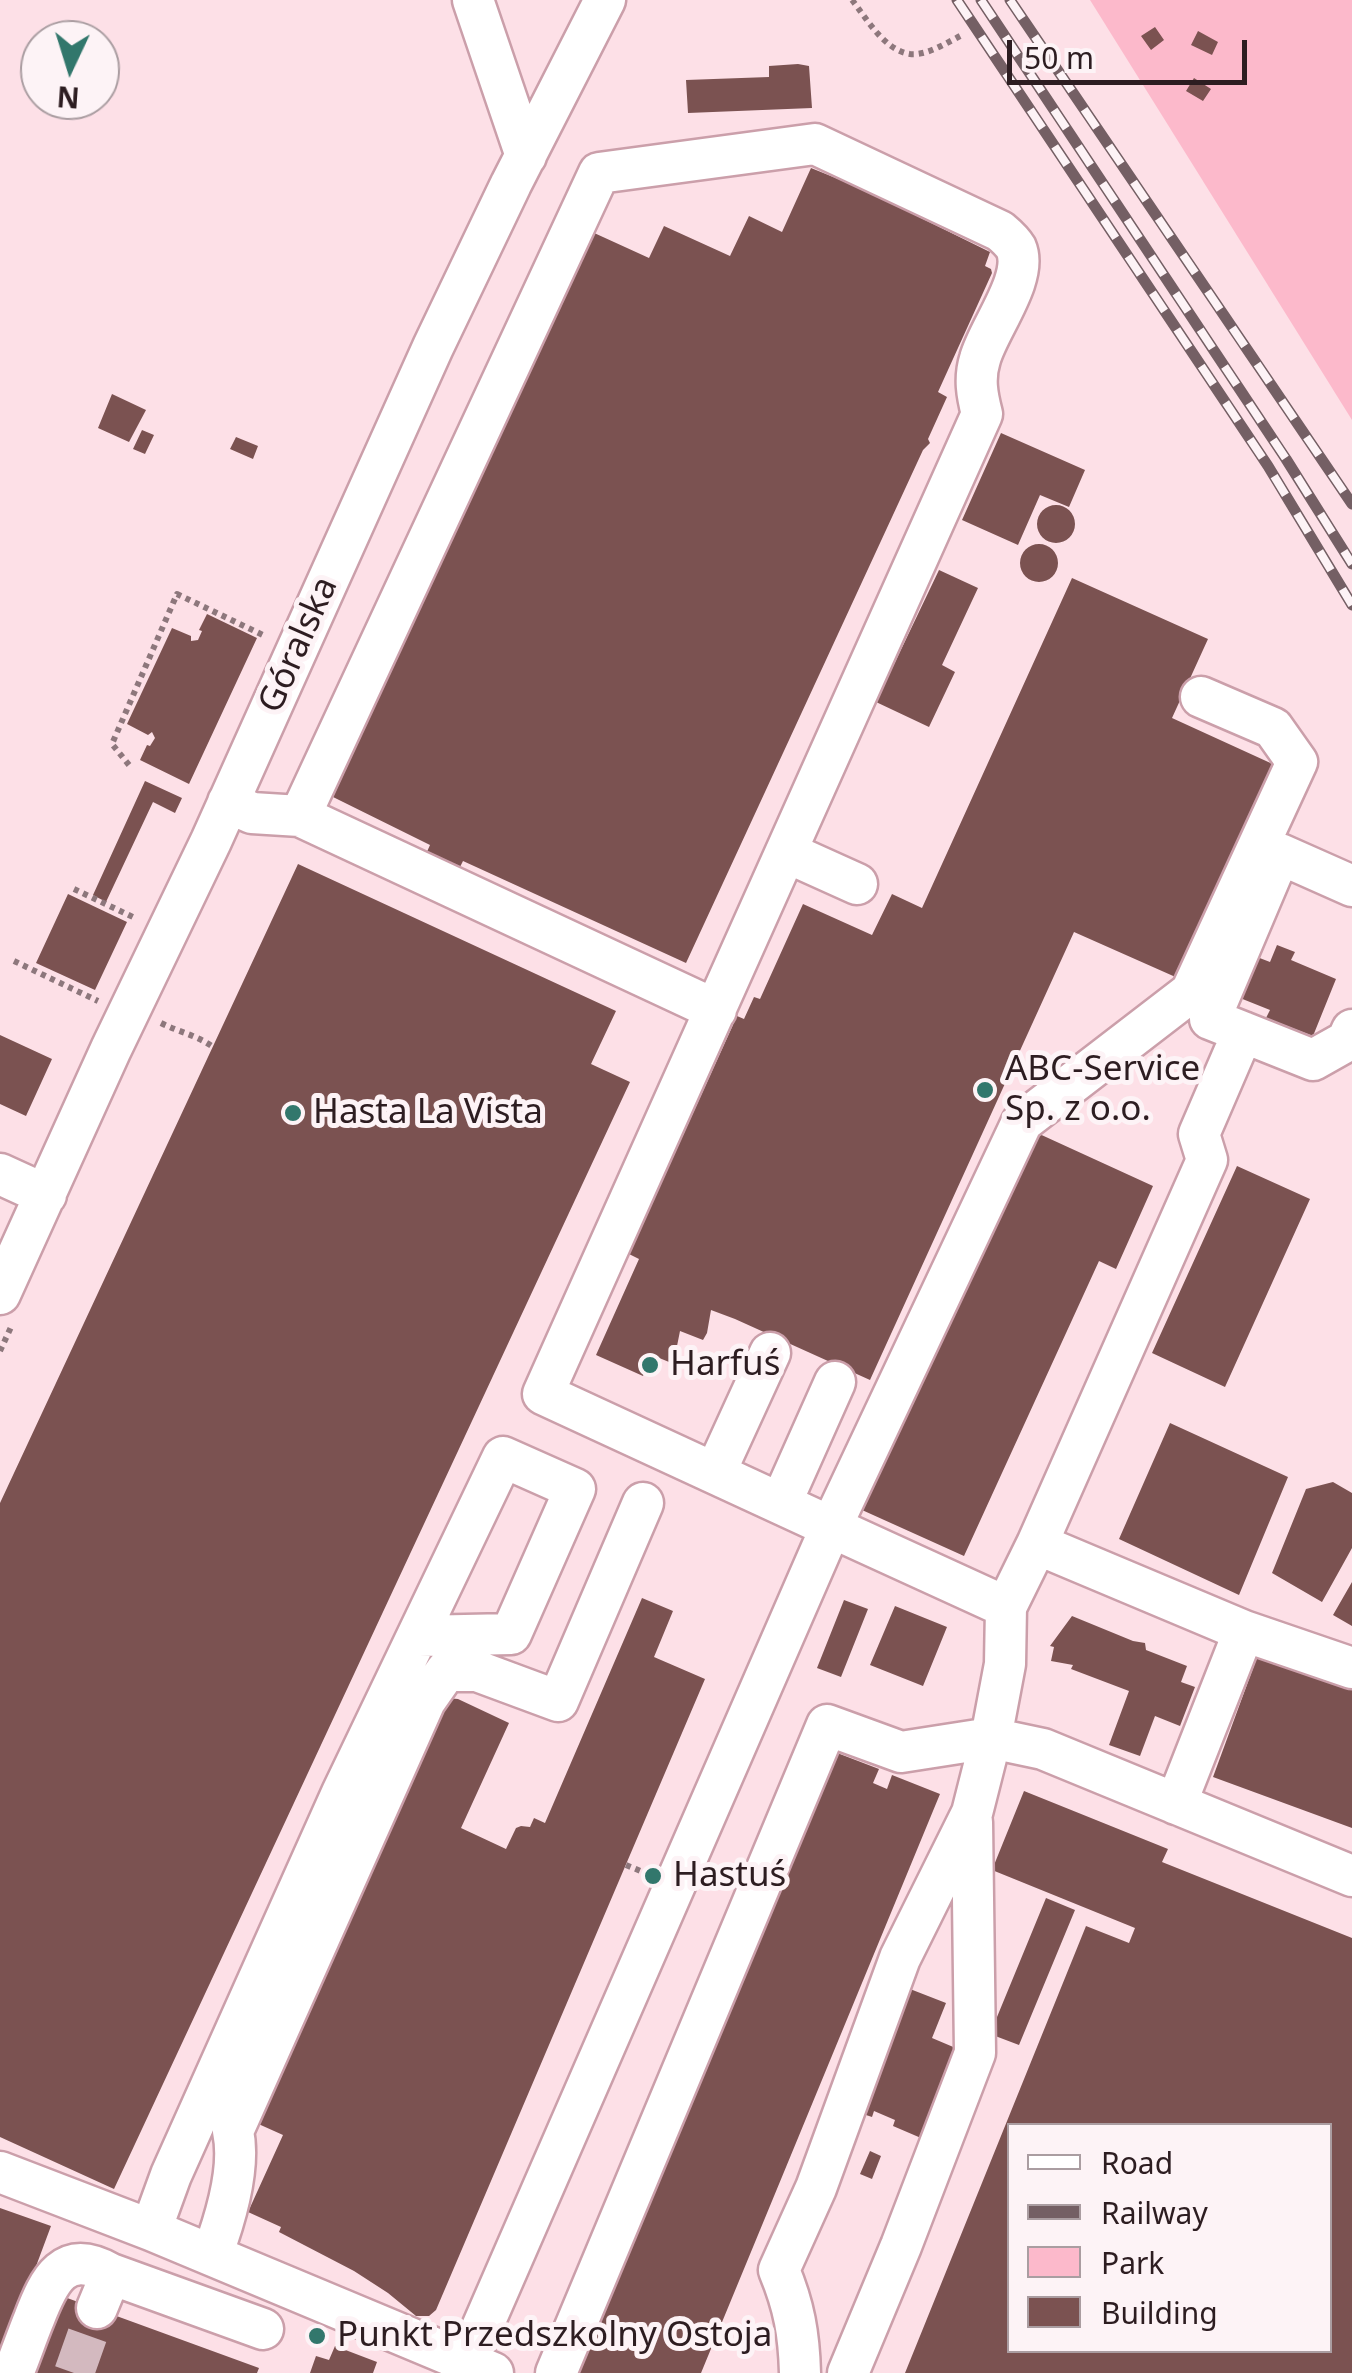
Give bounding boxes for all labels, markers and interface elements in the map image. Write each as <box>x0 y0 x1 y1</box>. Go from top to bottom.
north arrow <box>20 20 120 120</box>
scale bar <box>1012 20 1252 82</box>
text: 50 m <box>1024 37 1094 78</box>
text: N <box>55 78 81 118</box>
street label: Góralska <box>250 571 348 719</box>
place label: ABC-Service Sp. z o.o. <box>1005 1049 1200 1131</box>
marker: ABC-Service Sp. z o.o. <box>974 1079 996 1101</box>
place label: Hasta La Vista <box>313 1092 543 1134</box>
marker: Hasta La Vista <box>282 1102 304 1124</box>
place label: Harfuś <box>670 1344 780 1386</box>
marker: Harfuś <box>639 1354 661 1376</box>
place label: Hastuś <box>673 1855 786 1897</box>
marker: Hastuś <box>642 1865 664 1887</box>
legend <box>1007 2123 1332 2353</box>
text: Road <box>1101 2142 1173 2183</box>
text: Railway <box>1101 2192 1208 2233</box>
text: Park <box>1101 2242 1164 2283</box>
text: Building <box>1101 2292 1218 2333</box>
place label: Punkt Przedszkolny Ostoja <box>337 2315 772 2357</box>
marker: Punkt Przedszkolny Ostoja <box>306 2325 328 2347</box>

